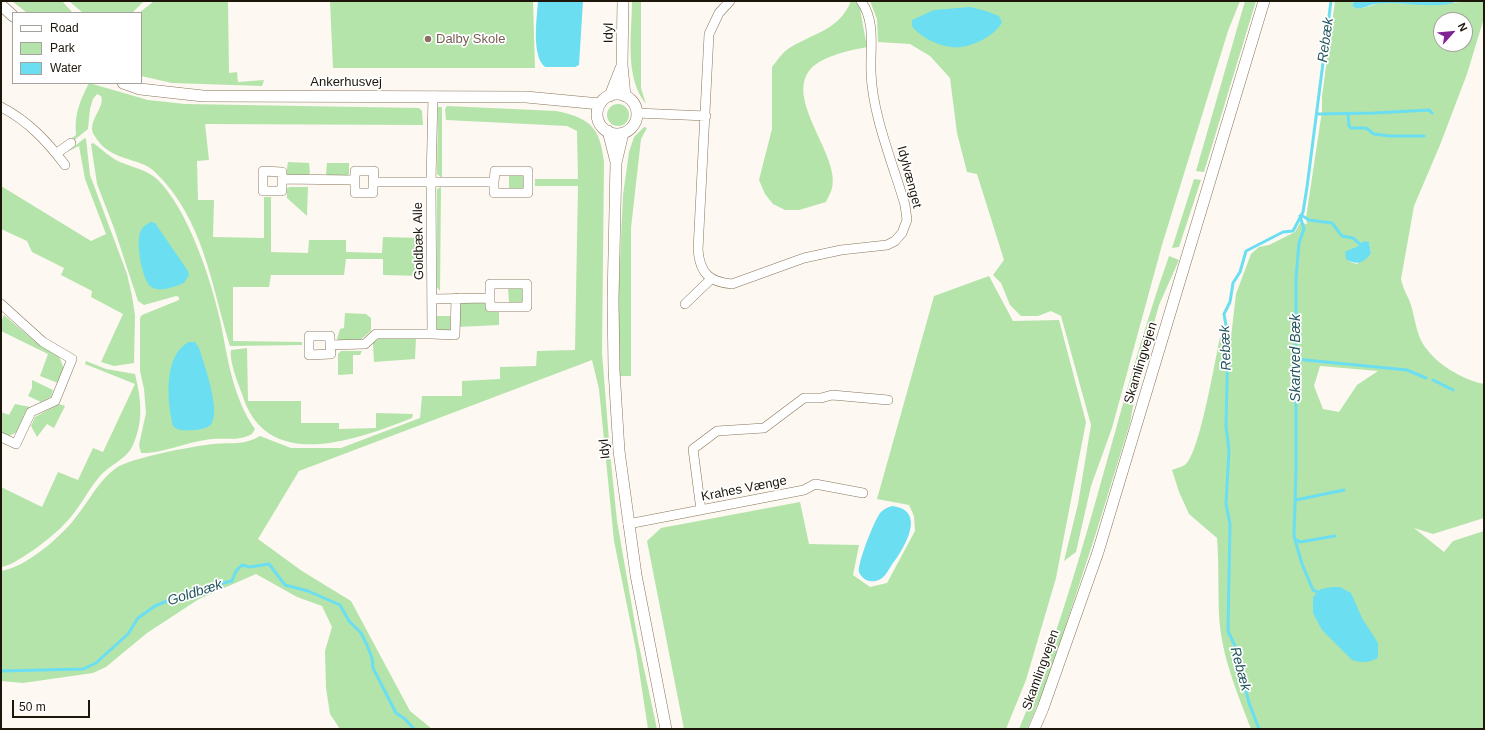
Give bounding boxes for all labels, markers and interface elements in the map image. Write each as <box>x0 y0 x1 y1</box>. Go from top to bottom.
legend <box>12 12 142 84</box>
north arrow <box>1433 12 1473 52</box>
water label: Rebæk <box>1315 16 1337 64</box>
text: Road <box>50 21 79 35</box>
text: N <box>1456 21 1470 33</box>
street label: Idyl <box>601 23 617 43</box>
place label: Dalby Skole <box>436 31 505 47</box>
marker: Dalby Skole <box>423 34 433 44</box>
text: Park <box>50 41 75 55</box>
text: Water <box>50 61 82 75</box>
street label: Ankerhusvej <box>310 74 382 90</box>
street label: Idylvænget <box>893 144 925 210</box>
street label: Goldbæk Alle <box>411 202 427 280</box>
water label: Skartved Bæk <box>1288 314 1304 402</box>
street label: Skamlingvejen <box>1121 320 1161 406</box>
water label: Rebæk <box>1217 325 1235 371</box>
street label: Idyl <box>596 438 614 460</box>
street label: Krahes Vænge <box>700 473 788 505</box>
water label: Goldbæk <box>165 576 225 610</box>
street label: Skamlingvejen <box>1019 628 1063 712</box>
water label: Rebæk <box>1226 645 1254 693</box>
scale bar <box>14 692 92 718</box>
text: 50 m <box>19 700 46 714</box>

